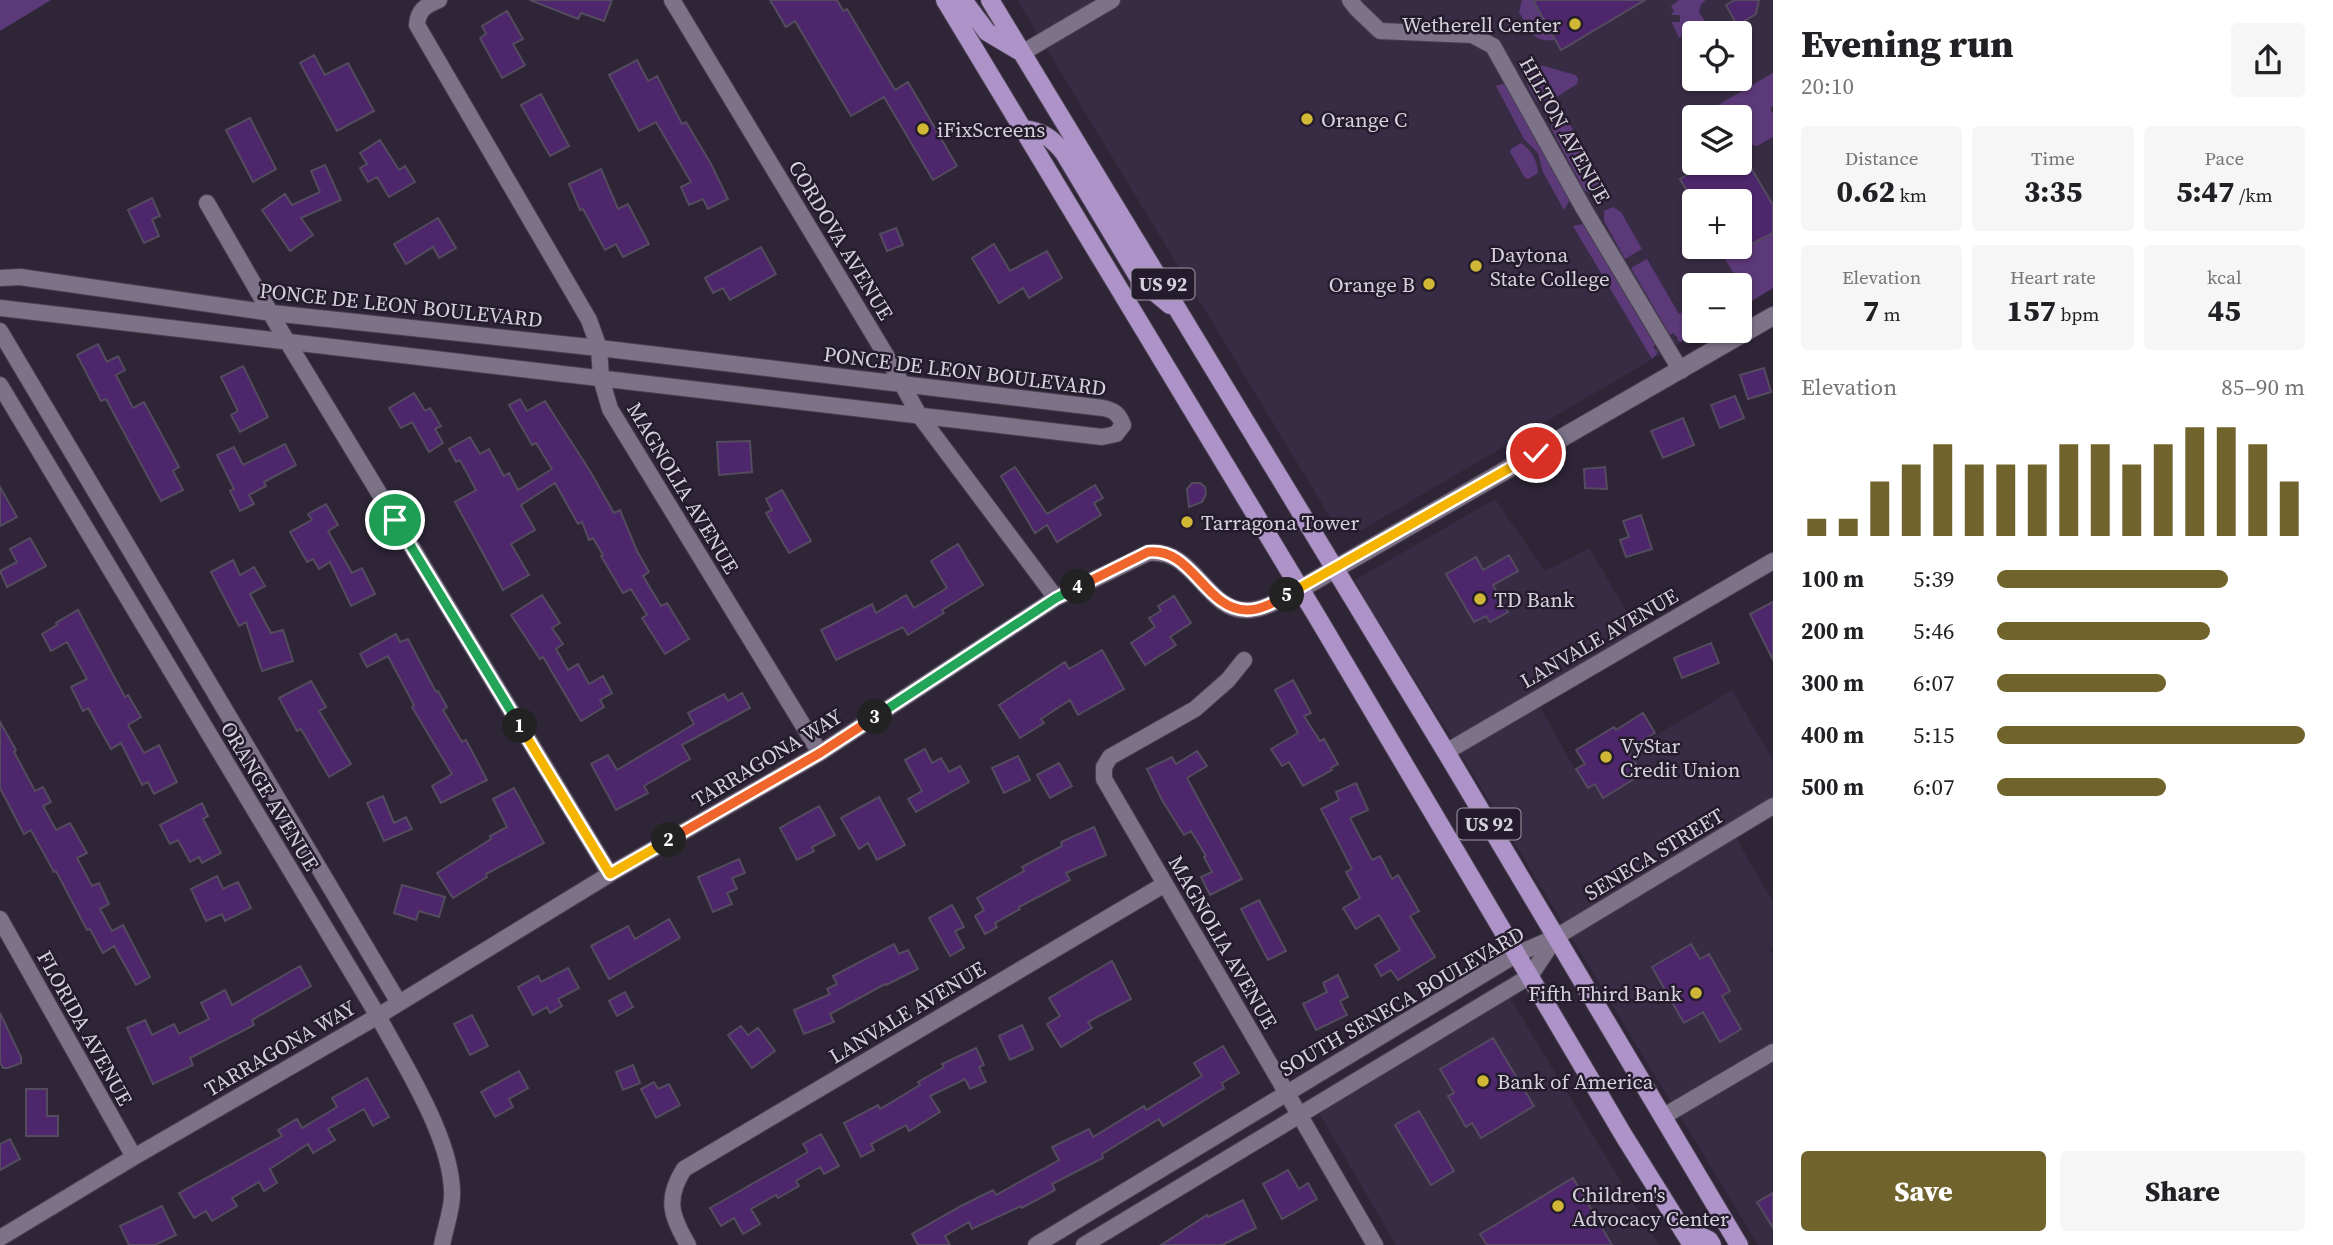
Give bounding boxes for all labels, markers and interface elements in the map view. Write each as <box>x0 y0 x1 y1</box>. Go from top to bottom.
place label: Wetherell Center <box>1402 10 1561 39</box>
marker: Wetherell Center <box>1567 16 1583 32</box>
text: Evening run <box>1801 18 2014 70</box>
map controls <box>1682 21 1752 343</box>
button: locate <box>1682 21 1752 91</box>
button: share <box>2231 23 2305 97</box>
street label: HILTON AVENUE <box>1513 52 1617 208</box>
text: 20:10 <box>1801 70 1854 102</box>
place label: Orange C <box>1321 105 1407 134</box>
button: layers <box>1682 105 1752 175</box>
marker: Orange C <box>1299 111 1315 127</box>
place label: iFixScreens <box>937 115 1045 144</box>
marker: iFixScreens <box>915 121 931 137</box>
text: Distance <box>1845 145 1918 171</box>
text: Time <box>2031 145 2075 171</box>
text: Pace <box>2204 145 2244 171</box>
street label: CORDOVA AVENUE <box>782 155 900 325</box>
text: 0.62 <box>1836 171 1895 212</box>
text: 3:35 <box>2024 171 2082 212</box>
text: 5:47 <box>2176 171 2235 212</box>
text: km <box>1895 182 1927 208</box>
text: /km <box>2235 182 2273 208</box>
button: + <box>1682 189 1752 259</box>
place label: Daytona State College <box>1490 240 1610 293</box>
marker: Daytona State College <box>1468 258 1484 274</box>
text: Elevation <box>1842 264 1921 290</box>
text: Heart rate <box>2010 264 2096 290</box>
text: kcal <box>2207 264 2242 290</box>
road number: US 92 <box>1132 268 1194 300</box>
place label: Orange B <box>1329 270 1415 299</box>
button: − <box>1682 273 1752 343</box>
street label: PONCE DE LEON BOULEVARD <box>258 276 544 334</box>
marker: Orange B <box>1421 276 1437 292</box>
text: 7 <box>1863 290 1879 331</box>
text: 157 <box>2006 290 2056 331</box>
text: 45 <box>2208 290 2241 331</box>
text: m <box>1879 301 1901 327</box>
text: bpm <box>2056 301 2099 327</box>
street label: PONCE DE LEON BOULEVARD <box>822 339 1108 403</box>
text: Elevation <box>1801 371 1897 403</box>
text: 85–90 m <box>2221 371 2305 403</box>
street label: MAGNOLIA AVENUE <box>620 397 746 579</box>
pin <box>1506 423 1566 483</box>
icon: check <box>1517 434 1555 472</box>
pin <box>365 490 425 550</box>
icon: arrive <box>376 501 414 539</box>
place label: Tarragona Tower <box>1201 508 1360 537</box>
marker: Tarragona Tower <box>1179 514 1195 530</box>
text: 100 m <box>1801 563 1864 595</box>
text: 5:39 <box>1913 563 1954 595</box>
pin: 4 <box>1060 570 1096 604</box>
text: 4 <box>1072 573 1083 599</box>
pin: 5 <box>1270 578 1304 612</box>
text: 5 <box>1281 581 1292 607</box>
street label: LANVALE AVENUE <box>1515 581 1683 695</box>
place label: TD Bank <box>1494 585 1575 614</box>
marker: TD Bank <box>1472 591 1488 607</box>
text: 200 m <box>1801 615 1864 647</box>
text: 5:46 <box>1913 615 1954 647</box>
text: 300 m <box>1801 667 1864 699</box>
text: 6:07 <box>1913 667 1954 699</box>
pin: 3 <box>858 700 892 734</box>
street label: TARRAGONA WAY <box>686 701 848 814</box>
text: 3 <box>869 703 880 729</box>
pin: 1 <box>503 708 538 744</box>
text: 1 <box>514 712 525 738</box>
street label: ORANGE AVENUE <box>214 716 326 876</box>
text: 400 m <box>1801 719 1864 751</box>
text: 5:15 <box>1913 719 1954 751</box>
place label: VyStar Credit Union <box>1620 731 1741 784</box>
marker: VyStar Credit Union <box>1598 749 1614 765</box>
text: 500 m <box>1801 771 1864 803</box>
text: 6:07 <box>1913 771 1954 803</box>
street label: SENECA STREET <box>1579 801 1729 907</box>
road number: US 92 <box>1458 808 1520 839</box>
pin: 2 <box>652 822 686 858</box>
text: 2 <box>663 826 674 852</box>
street label: MAGNOLIA AVENUE <box>1162 850 1284 1034</box>
street label: SOUTH SENECA BOULEVARD <box>1274 919 1530 1083</box>
street label: FLORIDA AVENUE <box>30 945 140 1111</box>
street label: LANVALE AVENUE <box>823 954 991 1070</box>
place label: Fifth Third Bank <box>1528 979 1682 1008</box>
marker: Fifth Third Bank <box>1688 985 1704 1001</box>
street label: TARRAGONA WAY <box>199 992 362 1103</box>
place label: Bank of America <box>1497 1067 1654 1096</box>
marker: Bank of America <box>1475 1073 1491 1089</box>
button: Save <box>1801 1151 2046 1231</box>
button: Share <box>2060 1151 2305 1231</box>
place label: Children's Advocacy Center <box>1572 1180 1729 1233</box>
marker: Children's Advocacy Center <box>1550 1198 1566 1214</box>

